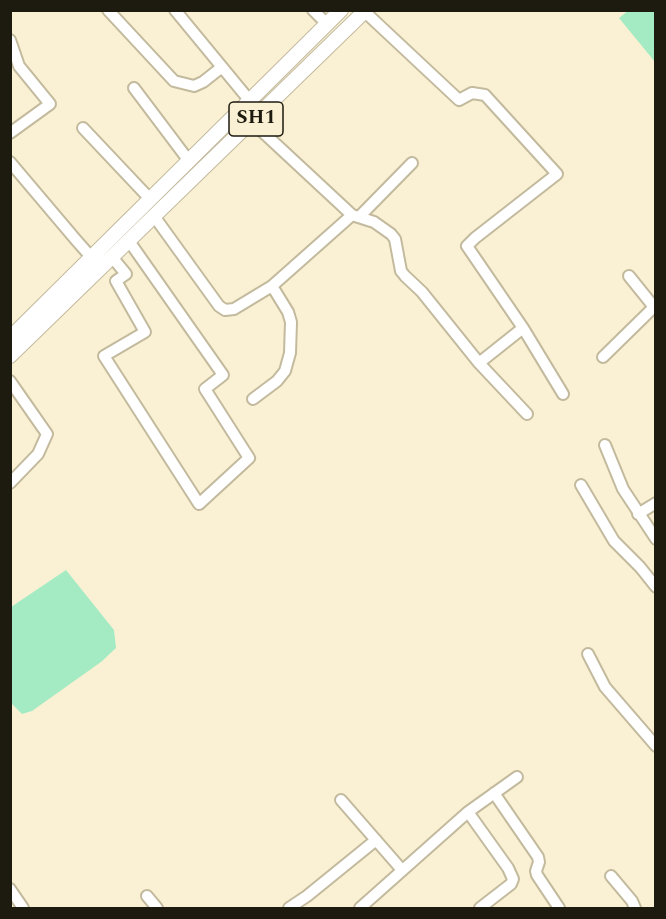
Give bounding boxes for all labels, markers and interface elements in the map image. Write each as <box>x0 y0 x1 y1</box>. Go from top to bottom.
road number: SH1 <box>229 102 283 136</box>

